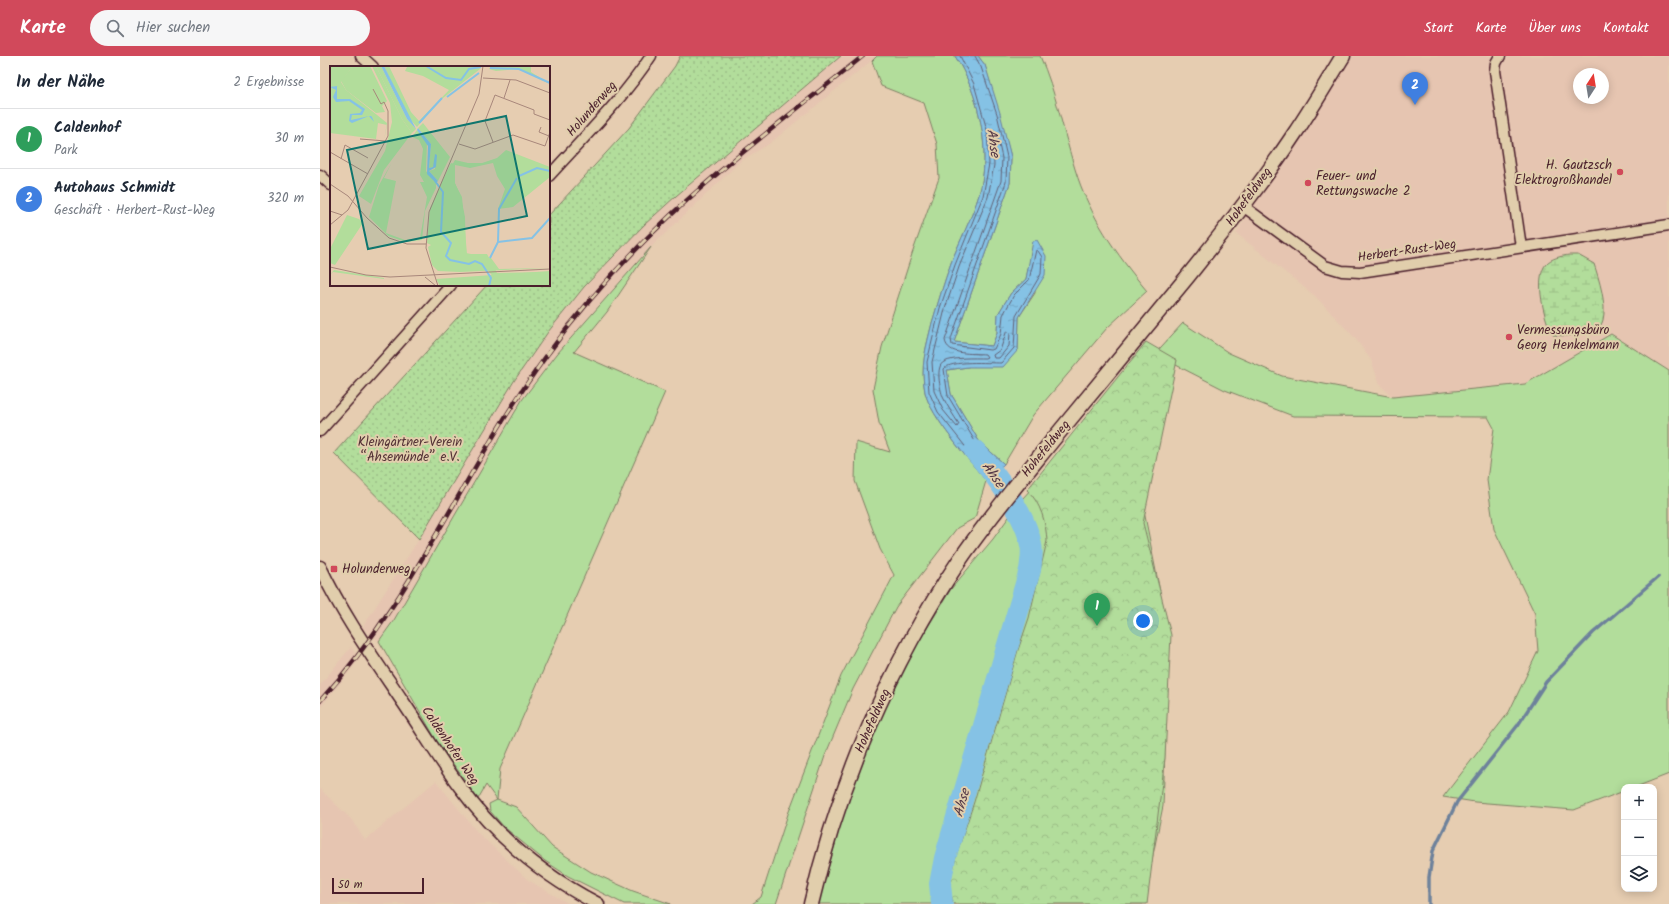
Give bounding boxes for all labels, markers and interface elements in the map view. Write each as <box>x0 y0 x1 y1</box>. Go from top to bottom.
search box <box>90 10 370 46</box>
text: Karte <box>20 13 66 43</box>
text: Hier suchen <box>136 16 210 40</box>
icon: search <box>104 17 126 39</box>
text: Start <box>1424 17 1453 39</box>
text: Karte <box>1475 17 1507 39</box>
text: Über uns <box>1529 17 1581 39</box>
text: Kontakt <box>1603 17 1649 39</box>
inset map <box>330 66 550 286</box>
north arrow <box>1573 68 1609 104</box>
text: In der Nähe <box>16 69 105 96</box>
text: 2 Ergebnisse <box>234 72 304 93</box>
pin: 2 <box>1402 72 1428 105</box>
street label: Holunderweg <box>562 76 622 142</box>
text: Caldenhof <box>54 116 120 140</box>
water label: Ahse <box>980 127 1006 160</box>
text: 1 <box>27 128 31 149</box>
text: 30 m <box>275 128 304 149</box>
text: Park <box>54 140 78 161</box>
place label: H. Gautzsch Elektrogroßhandel <box>1515 155 1612 191</box>
street label: Hohefeldweg <box>1220 163 1278 231</box>
place label: Feuer- und Rettungswache 2 <box>1316 166 1411 202</box>
marker: H. Gautzsch Elektrogroßhandel <box>1615 167 1625 177</box>
text: Autohaus Schmidt <box>54 176 176 200</box>
marker: Feuer- und Rettungswache 2 <box>1303 178 1313 188</box>
text: 2 <box>25 188 33 209</box>
text: 320 m <box>267 188 304 209</box>
text: Geschäft · Herbert-Rust-Weg <box>54 200 215 221</box>
street label: Herbert-Rust-Weg <box>1356 234 1458 268</box>
place label: Vermessungsbüro Georg Henkelmann <box>1517 320 1619 356</box>
marker: Vermessungsbüro Georg Henkelmann <box>1504 332 1514 342</box>
street label: Hohefeldweg <box>1016 416 1076 482</box>
park label: Kleingärtner-Verein “Ahsemünde” e.V. <box>358 432 462 468</box>
water label: Ahse <box>976 457 1011 494</box>
place label: Holunderweg <box>342 559 410 580</box>
marker: Holunderweg <box>329 564 339 574</box>
pin: 1 <box>1084 593 1110 626</box>
your location <box>1133 611 1153 631</box>
street label: Hohefeldweg <box>849 685 897 757</box>
street label: Caldenhofer Weg <box>416 702 484 790</box>
map controls <box>1621 784 1657 892</box>
button: + <box>1621 784 1657 820</box>
water label: Ahse <box>948 785 977 820</box>
button: − <box>1621 820 1657 856</box>
button: layers <box>1621 856 1657 892</box>
scale bar <box>332 876 424 895</box>
text: 50 m <box>338 876 363 894</box>

